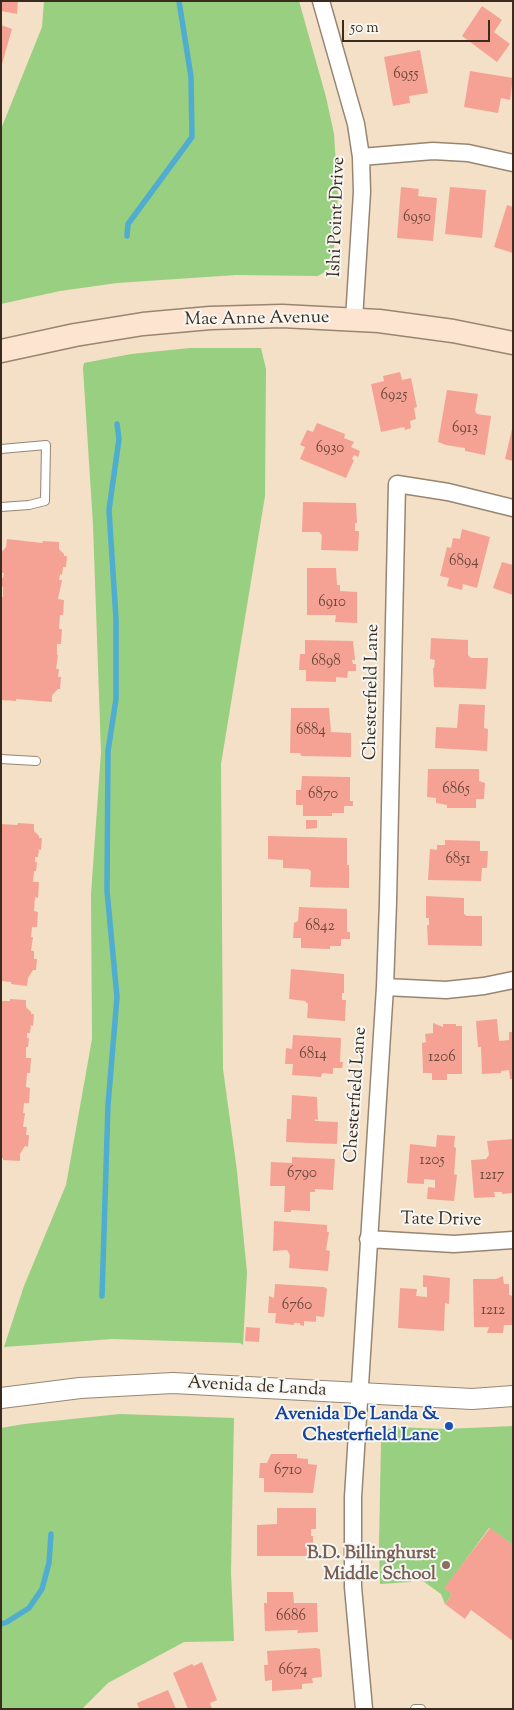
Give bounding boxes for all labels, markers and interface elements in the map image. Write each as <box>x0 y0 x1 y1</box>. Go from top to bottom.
scale bar <box>344 10 492 42</box>
text: 50 m <box>350 18 379 39</box>
house number: 6955 <box>393 66 419 84</box>
street label: Ishi Point Drive <box>325 156 351 278</box>
house number: 6950 <box>403 209 431 227</box>
street label: Mae Anne Avenue <box>184 308 330 332</box>
house number: 6925 <box>381 387 407 405</box>
house number: 6913 <box>452 420 478 438</box>
house number: 6930 <box>316 440 344 458</box>
house number: 6894 <box>449 553 479 571</box>
house number: 6910 <box>318 594 346 612</box>
street label: Chesterfield Lane <box>361 624 385 760</box>
house number: 6898 <box>311 653 341 671</box>
house number: 6884 <box>296 722 326 740</box>
house number: 6865 <box>442 781 470 799</box>
house number: 6870 <box>308 786 338 804</box>
house number: 6851 <box>445 851 471 869</box>
house number: 6842 <box>305 918 335 936</box>
street label: Chesterfield Lane <box>341 1026 373 1164</box>
house number: 6814 <box>299 1046 327 1064</box>
house number: 1206 <box>428 1049 456 1067</box>
house number: 1205 <box>419 1152 445 1170</box>
house number: 6790 <box>287 1165 317 1183</box>
house number: 1217 <box>480 1167 504 1185</box>
street label: Tate Drive <box>400 1209 482 1233</box>
house number: 6760 <box>282 1297 312 1315</box>
house number: 1212 <box>481 1302 505 1320</box>
street label: Avenida de Landa <box>187 1374 327 1402</box>
place label: Avenida De Landa & Chesterfield Lane <box>275 1405 439 1448</box>
marker: Avenida De Landa & Chesterfield Lane <box>443 1420 455 1432</box>
house number: 6710 <box>274 1462 302 1480</box>
place label: B.D. Billinghurst Middle School <box>307 1544 436 1586</box>
marker: B.D. Billinghurst Middle School <box>440 1559 452 1571</box>
house number: 6686 <box>276 1608 306 1626</box>
house number: 6674 <box>279 1662 307 1680</box>

